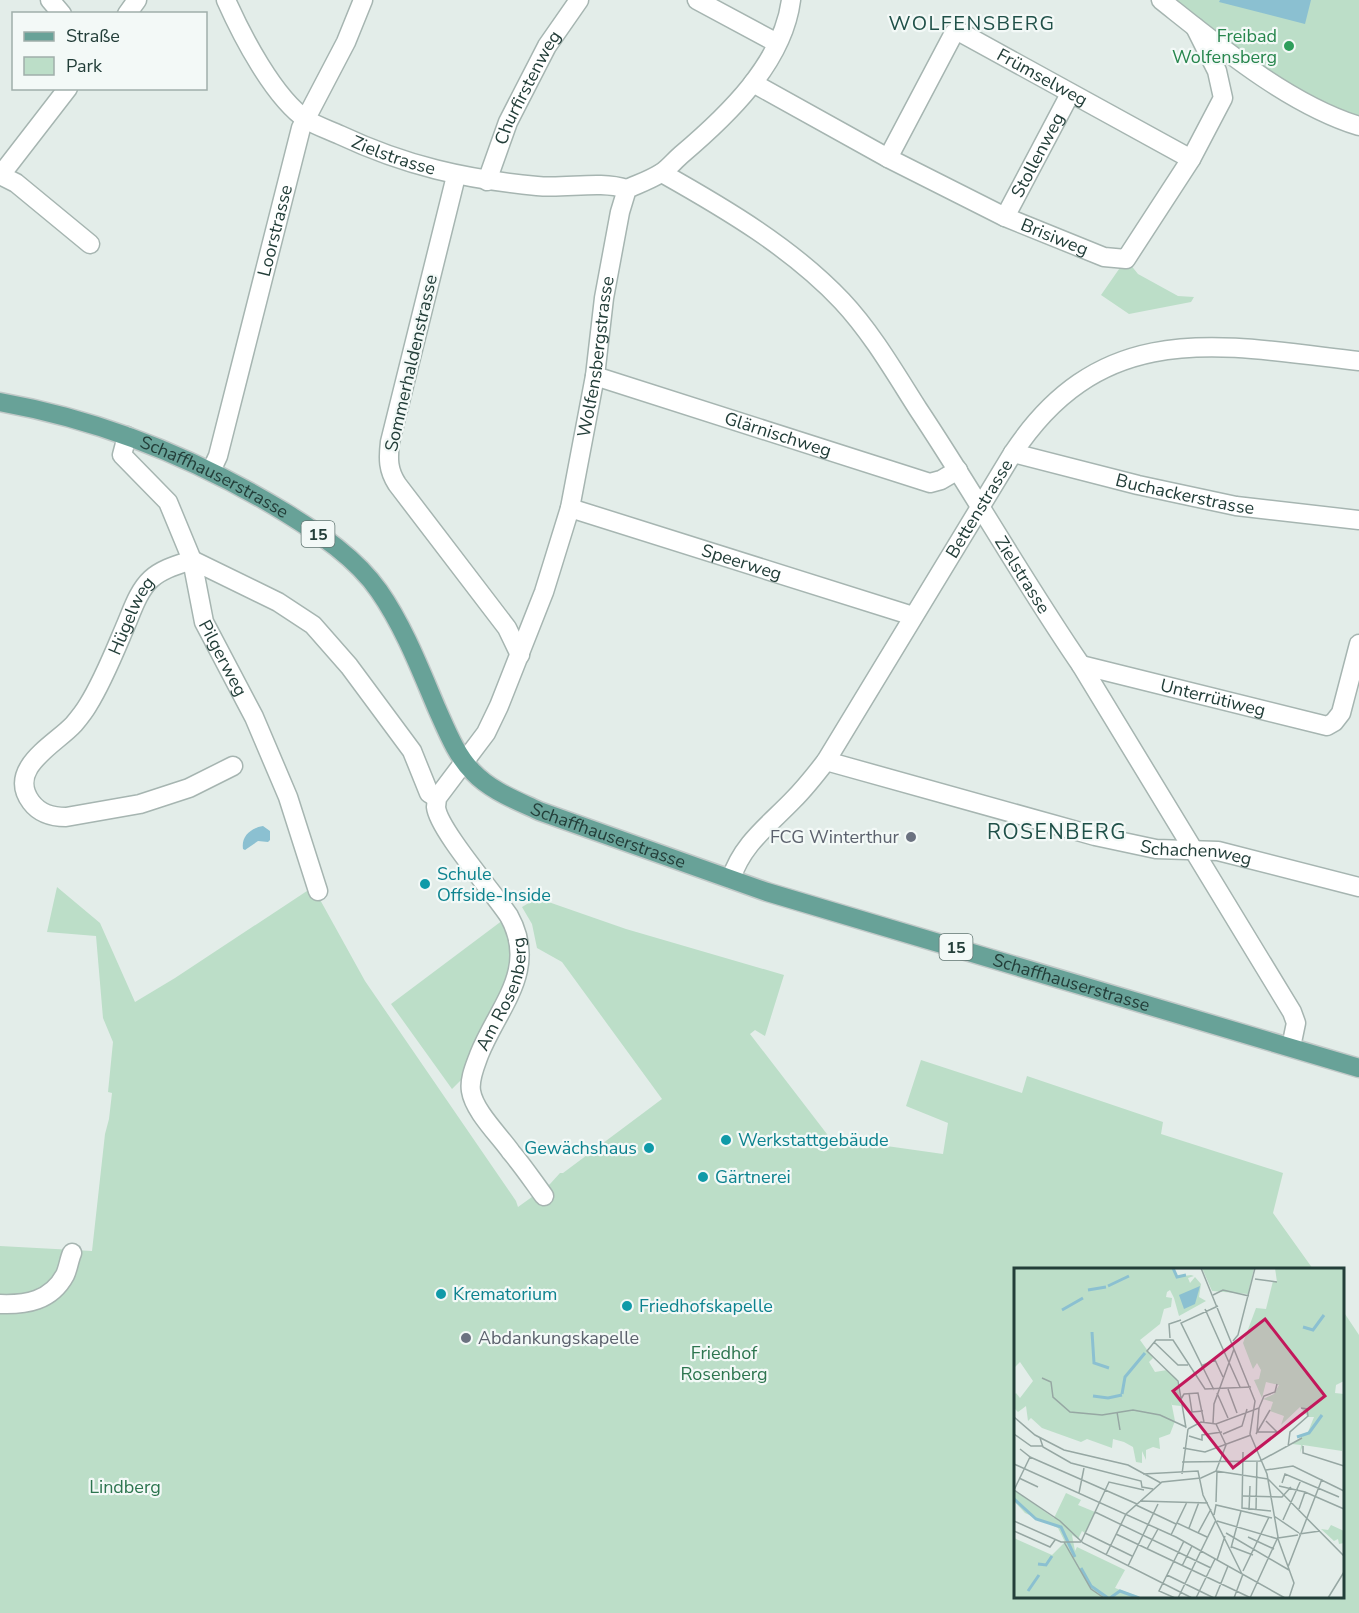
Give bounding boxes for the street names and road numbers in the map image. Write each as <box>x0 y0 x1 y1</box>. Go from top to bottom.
street label: Churfirstenweg <box>489 25 566 148</box>
street label: Frümselweg <box>993 43 1092 112</box>
street label: Stollenweg <box>1005 109 1070 202</box>
street label: Zielstrasse <box>348 130 438 181</box>
street label: Loorstrasse <box>252 182 298 279</box>
street label: Brisiweg <box>1017 213 1092 261</box>
street label: Sommerhaldenstrasse <box>379 272 443 454</box>
street label: Wolfensbergstrasse <box>572 274 620 439</box>
street label: Glärnischweg <box>721 406 834 463</box>
street label: Schaffhauserstrasse <box>137 430 293 524</box>
street label: Bettenstrasse <box>940 455 1018 562</box>
street label: Buchackerstrasse <box>1113 468 1256 520</box>
road number: 15 <box>302 521 334 547</box>
street label: Zielstrasse <box>989 531 1056 618</box>
street label: Speerweg <box>699 538 785 586</box>
street label: Hügelweg <box>103 571 160 659</box>
street label: Pilgerweg <box>193 616 253 700</box>
street label: Unterrütiweg <box>1158 673 1268 722</box>
street label: Schaffhauserstrasse <box>527 797 689 874</box>
street label: Schachenweg <box>1138 834 1255 871</box>
road number: 15 <box>940 934 972 960</box>
street label: Am Rosenberg <box>470 936 532 1055</box>
street label: Schaffhauserstrasse <box>990 948 1153 1017</box>

